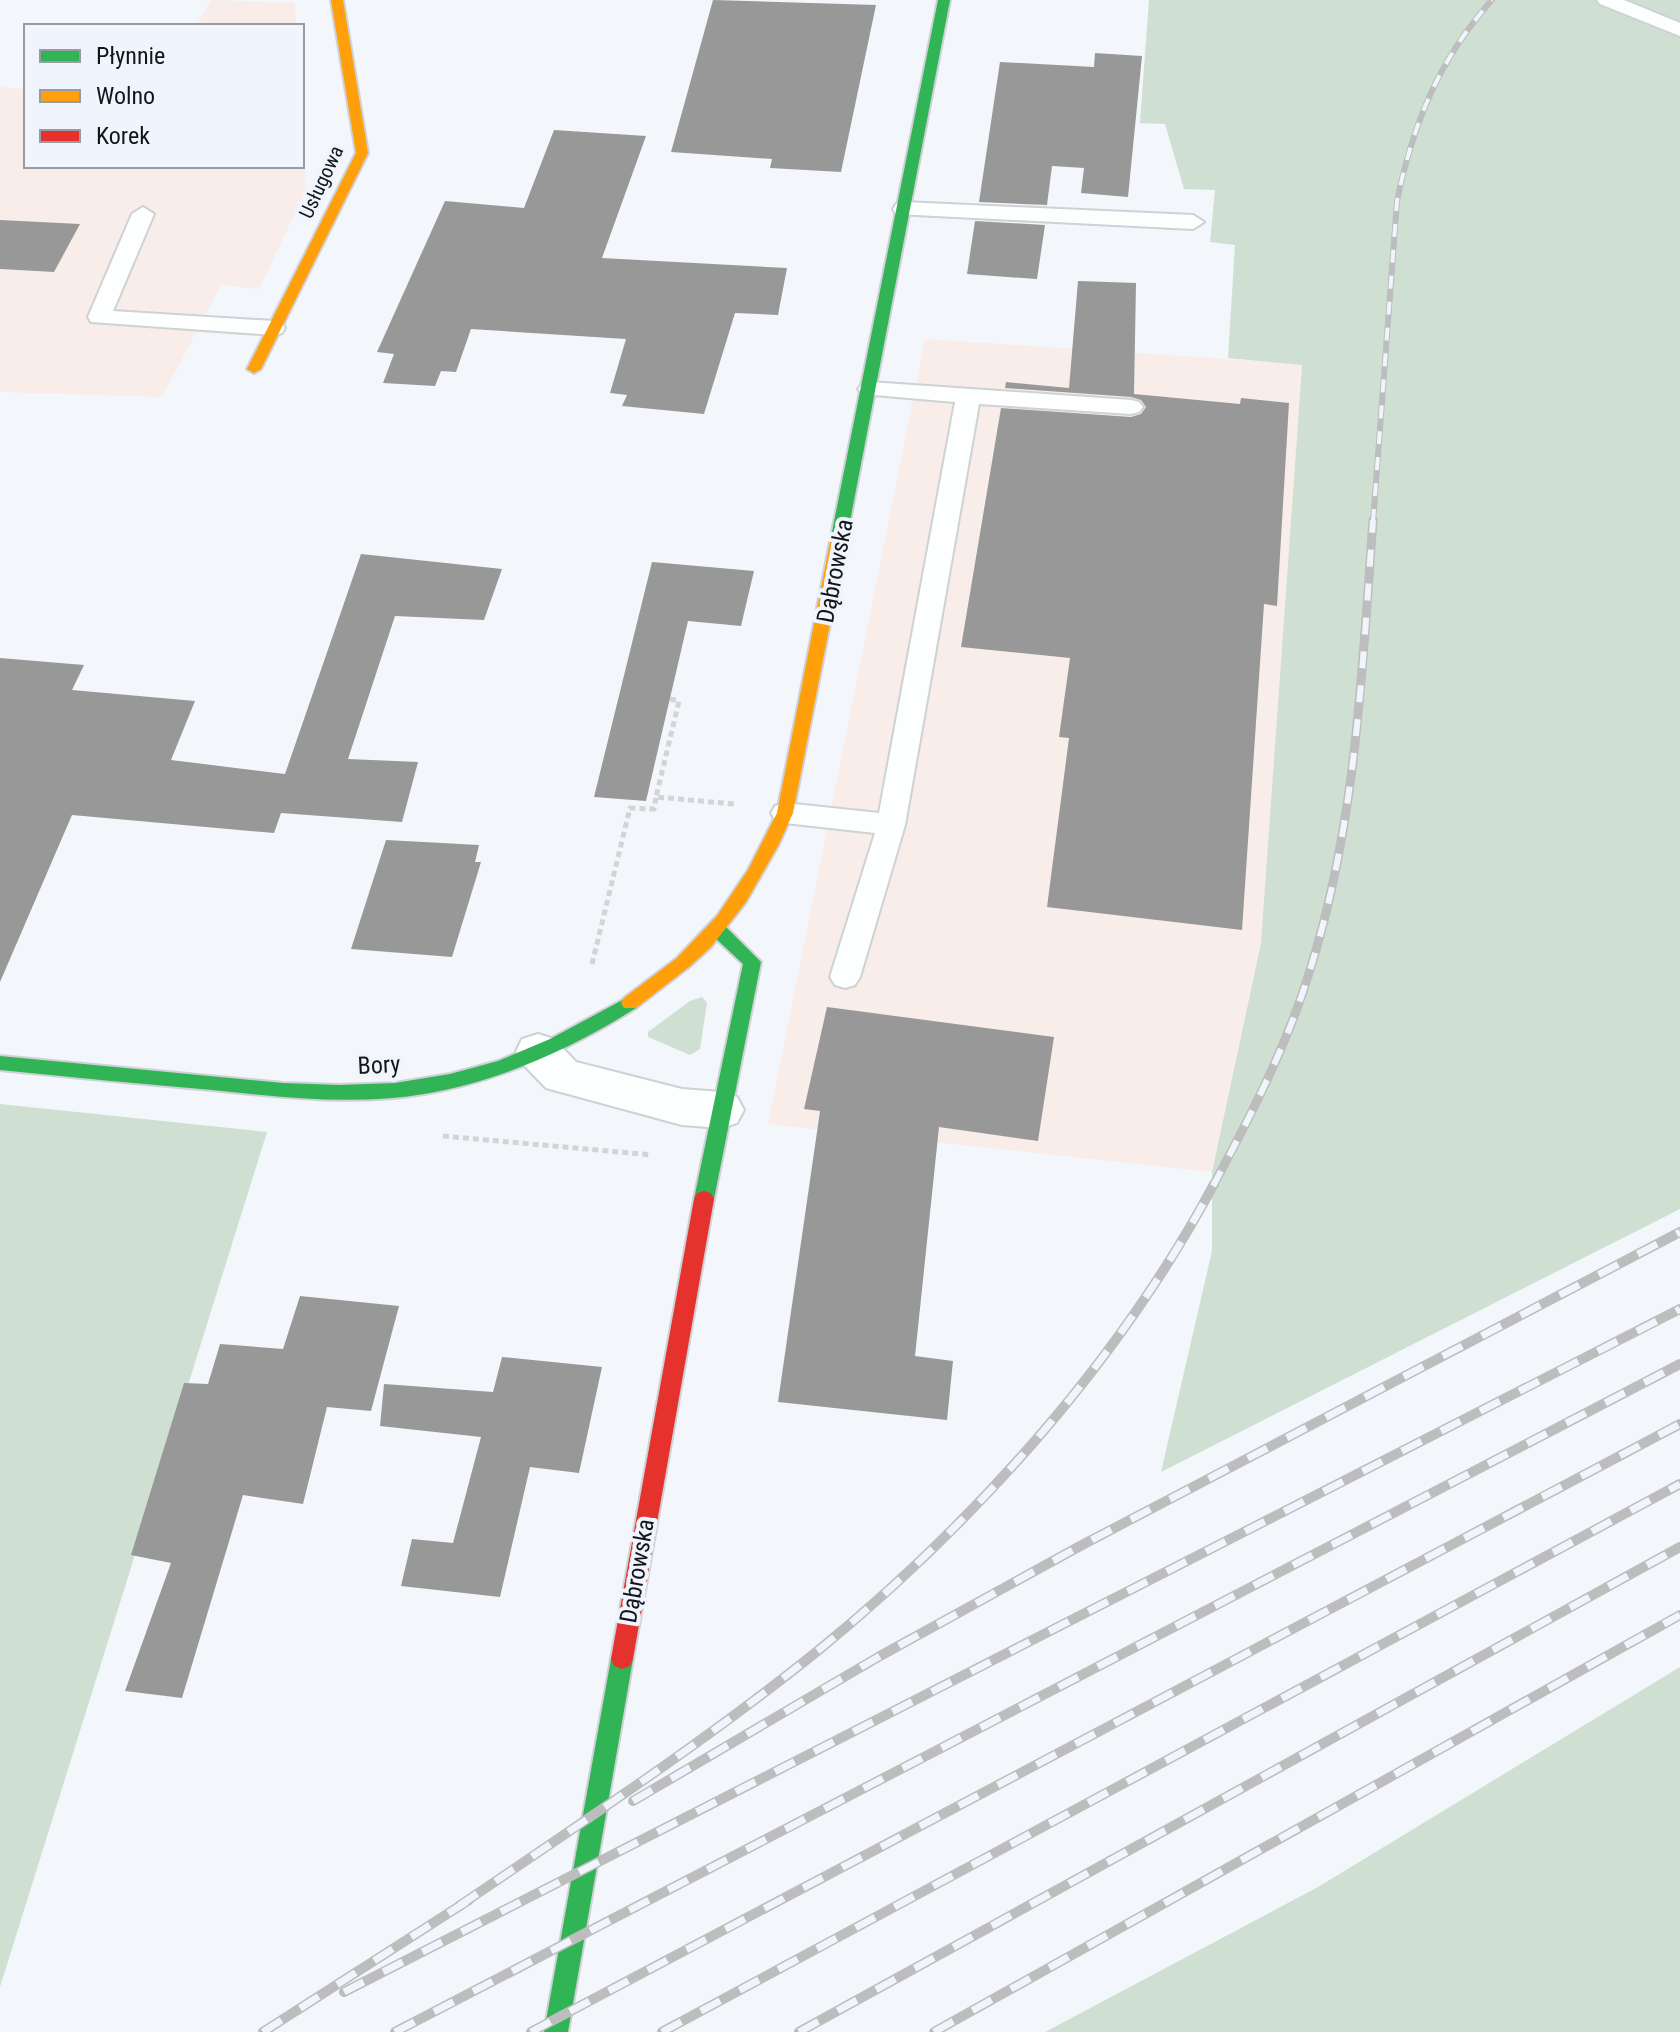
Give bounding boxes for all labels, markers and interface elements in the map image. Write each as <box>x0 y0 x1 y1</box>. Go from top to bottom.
legend <box>24 24 304 168</box>
text: Płynnie <box>96 42 165 70</box>
text: Wolno <box>96 82 155 110</box>
text: Korek <box>96 122 150 150</box>
street label: Usługowa <box>294 142 348 222</box>
street label: Dąbrowska <box>811 517 859 625</box>
street label: Bory <box>357 1050 401 1080</box>
street label: Dąbrowska <box>614 1517 660 1625</box>

